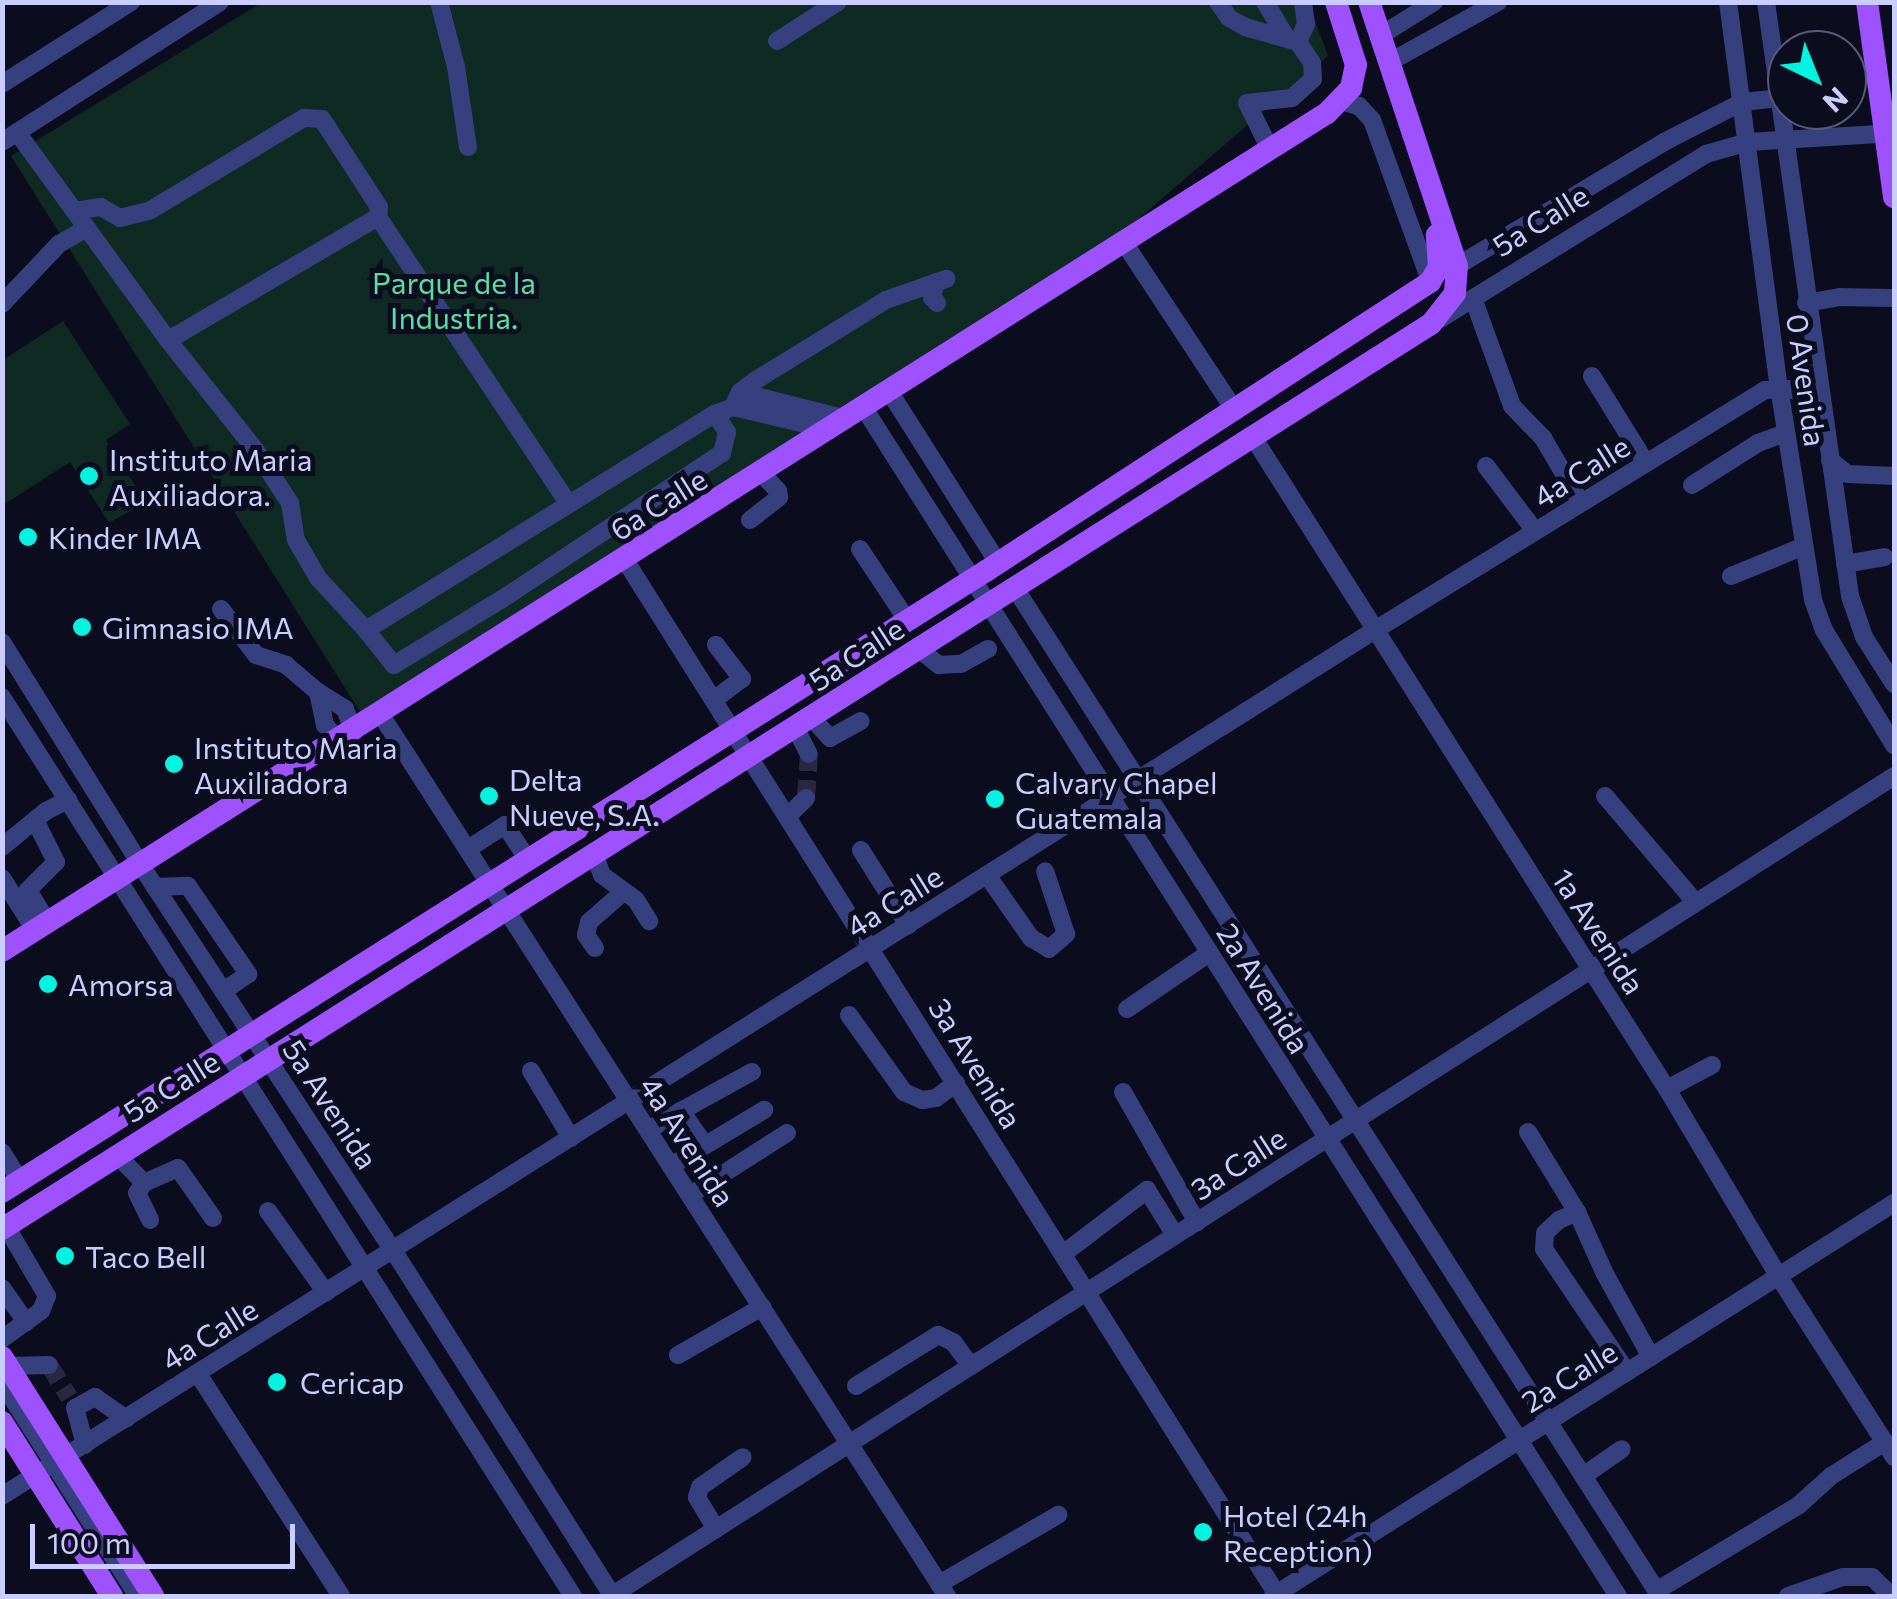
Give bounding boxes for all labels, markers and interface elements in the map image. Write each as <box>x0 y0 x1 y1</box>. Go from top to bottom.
north arrow <box>1767 30 1867 130</box>
text: N <box>1817 81 1855 120</box>
street label: 5a Calle <box>1486 177 1594 263</box>
park label: Parque de la Industria. <box>372 264 536 334</box>
street label: 0 Avenida <box>1780 311 1834 449</box>
street label: 4a Calle <box>1526 427 1636 515</box>
place label: Instituto Maria Auxiliadora. <box>109 441 312 512</box>
street label: 6a Calle <box>603 460 713 548</box>
marker: Instituto Maria Auxiliadora. <box>78 465 100 487</box>
place label: Kinder IMA <box>48 519 202 555</box>
marker: Kinder IMA <box>17 526 39 548</box>
place label: Gimnasio IMA <box>102 609 294 645</box>
street label: 5a Calle <box>802 610 910 698</box>
marker: Gimnasio IMA <box>71 616 93 638</box>
place label: Instituto Maria Auxiliadora <box>194 729 397 800</box>
marker: Instituto Maria Auxiliadora <box>163 753 185 775</box>
place label: Delta Nueve, S.A. <box>509 761 659 832</box>
place label: Calvary Chapel Guatemala <box>1015 764 1218 834</box>
marker: Delta Nueve, S.A. <box>478 785 500 807</box>
marker: Calvary Chapel Guatemala <box>984 788 1006 810</box>
street label: 4a Calle <box>839 857 949 945</box>
street label: 1a Avenida <box>1545 861 1653 1001</box>
street label: 2a Avenida <box>1210 916 1318 1060</box>
place label: Amorsa <box>68 966 174 1002</box>
marker: Amorsa <box>37 973 59 995</box>
street label: 3a Avenida <box>922 991 1030 1135</box>
street label: 5a Avenida <box>276 1033 386 1175</box>
street label: 5a Calle <box>117 1043 225 1129</box>
street label: 4a Avenida <box>633 1069 743 1213</box>
street label: 3a Calle <box>1184 1119 1292 1207</box>
place label: Taco Bell <box>85 1238 206 1274</box>
marker: Taco Bell <box>54 1245 76 1267</box>
street label: 4a Calle <box>154 1290 264 1378</box>
street label: 2a Calle <box>1515 1333 1623 1419</box>
place label: Cericap <box>300 1364 404 1400</box>
marker: Cericap <box>264 1369 290 1395</box>
place label: Hotel (24h Reception) <box>1223 1497 1373 1568</box>
scale bar <box>35 1504 300 1566</box>
marker: Hotel (24h Reception) <box>1192 1521 1214 1543</box>
text: 100 m <box>47 1523 131 1560</box>

